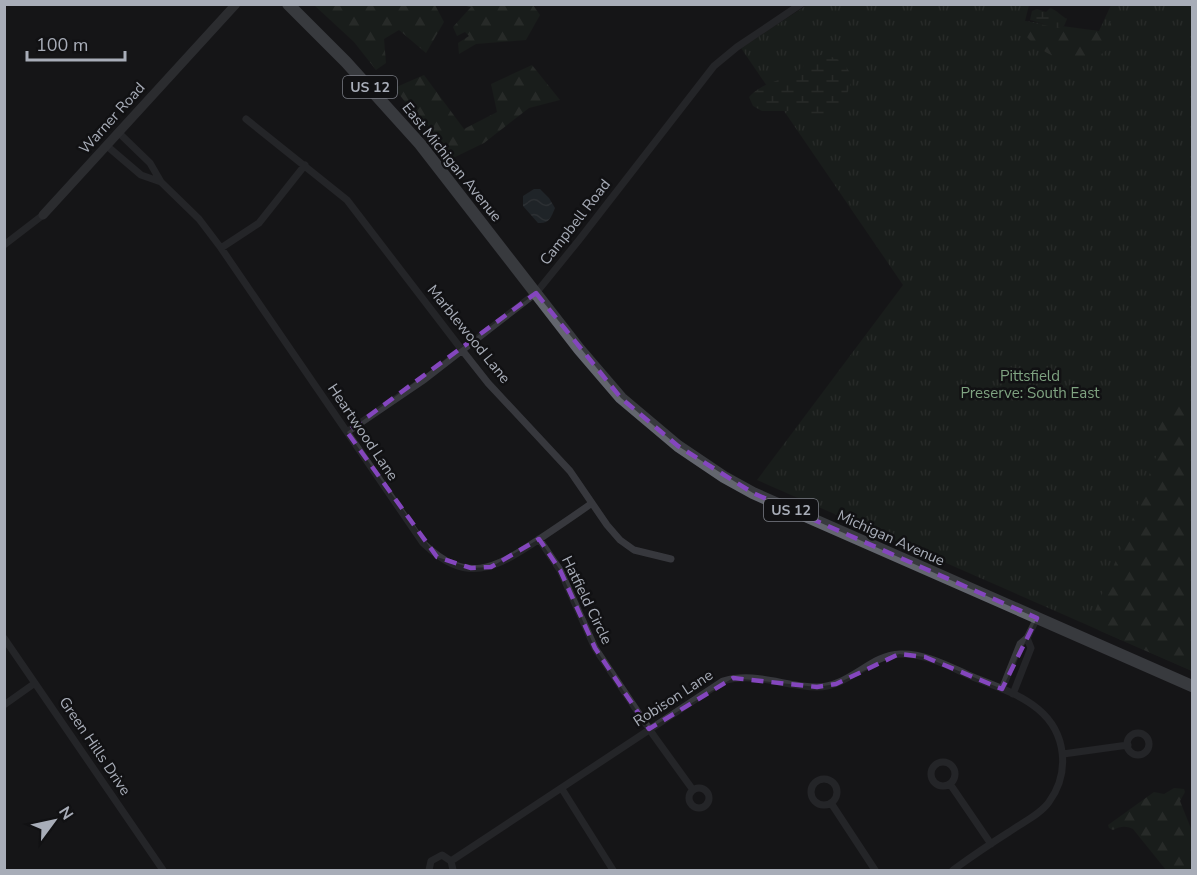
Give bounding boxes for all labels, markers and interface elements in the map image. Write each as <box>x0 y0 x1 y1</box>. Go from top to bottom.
scale bar <box>27 24 124 62</box>
text: 100 m <box>36 33 88 57</box>
road number: US 12 <box>343 76 397 98</box>
street label: Warner Road <box>75 78 149 158</box>
street label: East Michigan Avenue <box>398 98 506 226</box>
street label: Campbell Road <box>535 175 615 269</box>
street label: Marblewood Lane <box>423 280 515 388</box>
park label: Pittsfield Preserve: South East <box>960 366 1100 403</box>
street label: Heartwood Lane <box>323 380 403 484</box>
road number: US 12 <box>764 499 818 521</box>
street label: Michigan Avenue <box>834 505 948 571</box>
street label: Hatfield Circle <box>557 552 617 648</box>
street label: Robison Lane <box>629 665 717 731</box>
street label: Green Hills Drive <box>55 693 135 799</box>
north arrow <box>24 791 84 851</box>
text: N <box>53 802 78 824</box>

